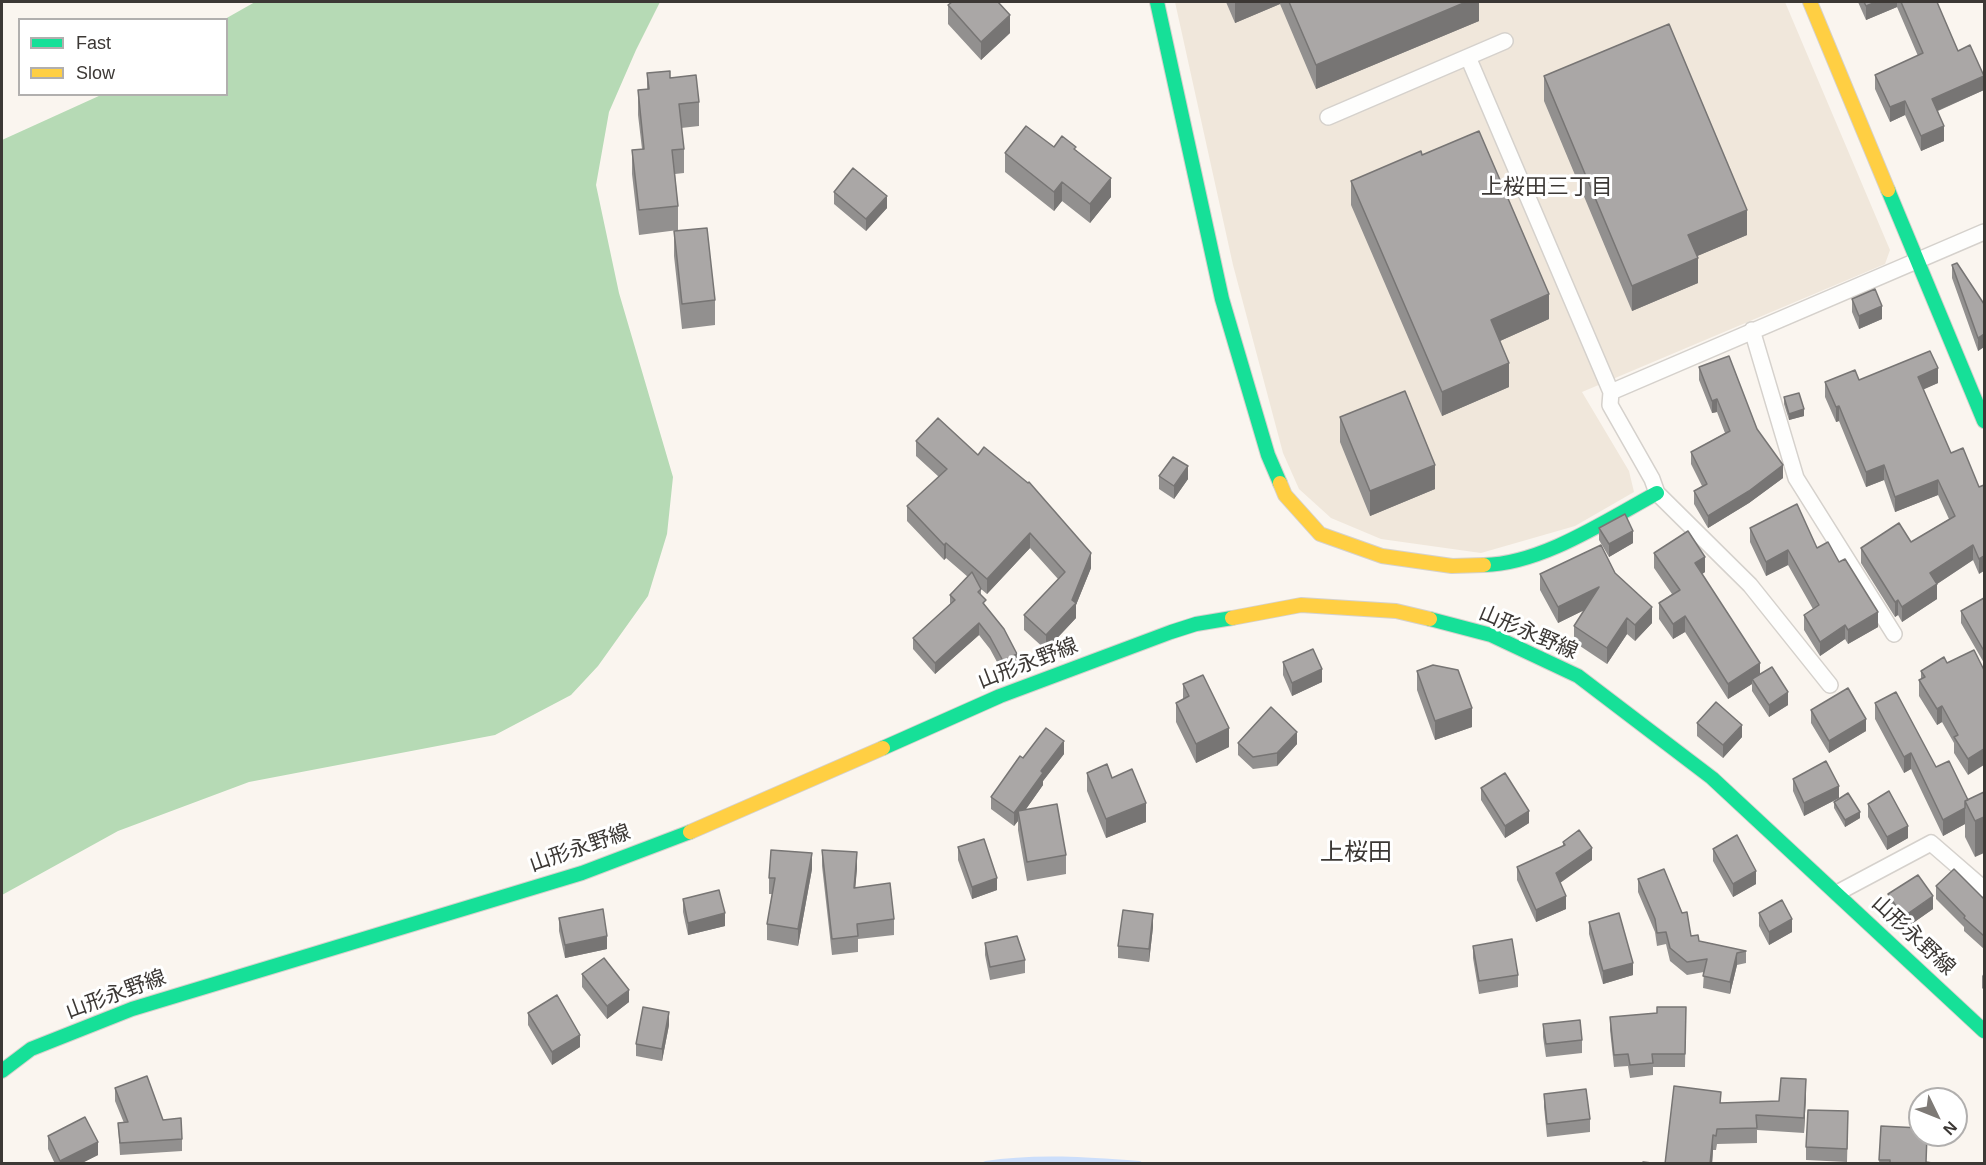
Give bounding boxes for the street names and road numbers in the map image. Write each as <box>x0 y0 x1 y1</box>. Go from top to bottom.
street label: 山形永野線 <box>1475 601 1581 665</box>
street label: 山形永野線 <box>974 633 1082 695</box>
street label: 山形永野線 <box>526 820 634 878</box>
street label: 山形永野線 <box>1866 891 1960 981</box>
street label: 山形永野線 <box>62 965 170 1025</box>

